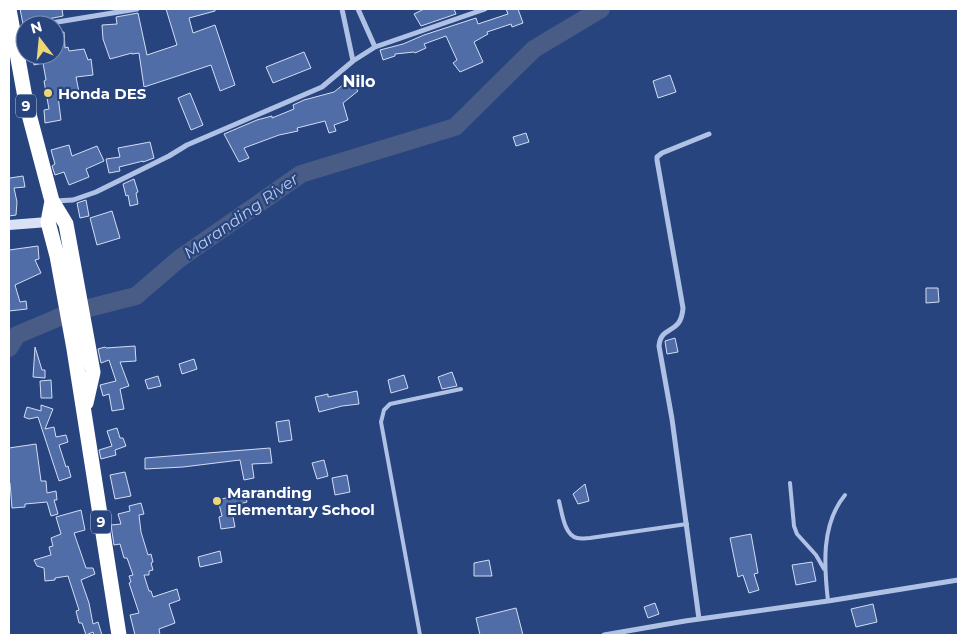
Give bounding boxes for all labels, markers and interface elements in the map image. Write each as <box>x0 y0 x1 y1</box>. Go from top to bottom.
north arrow <box>15 15 65 65</box>
text: N <box>28 17 44 38</box>
district label: Nilo <box>342 72 376 91</box>
place label: Honda DES <box>58 84 147 103</box>
marker: Honda DES <box>42 87 54 99</box>
road number: 9 <box>16 94 36 118</box>
water label: Maranding River <box>180 169 302 263</box>
place label: Maranding Elementary School <box>227 483 375 519</box>
marker: Maranding Elementary School <box>211 495 223 507</box>
road number: 9 <box>91 511 111 534</box>

